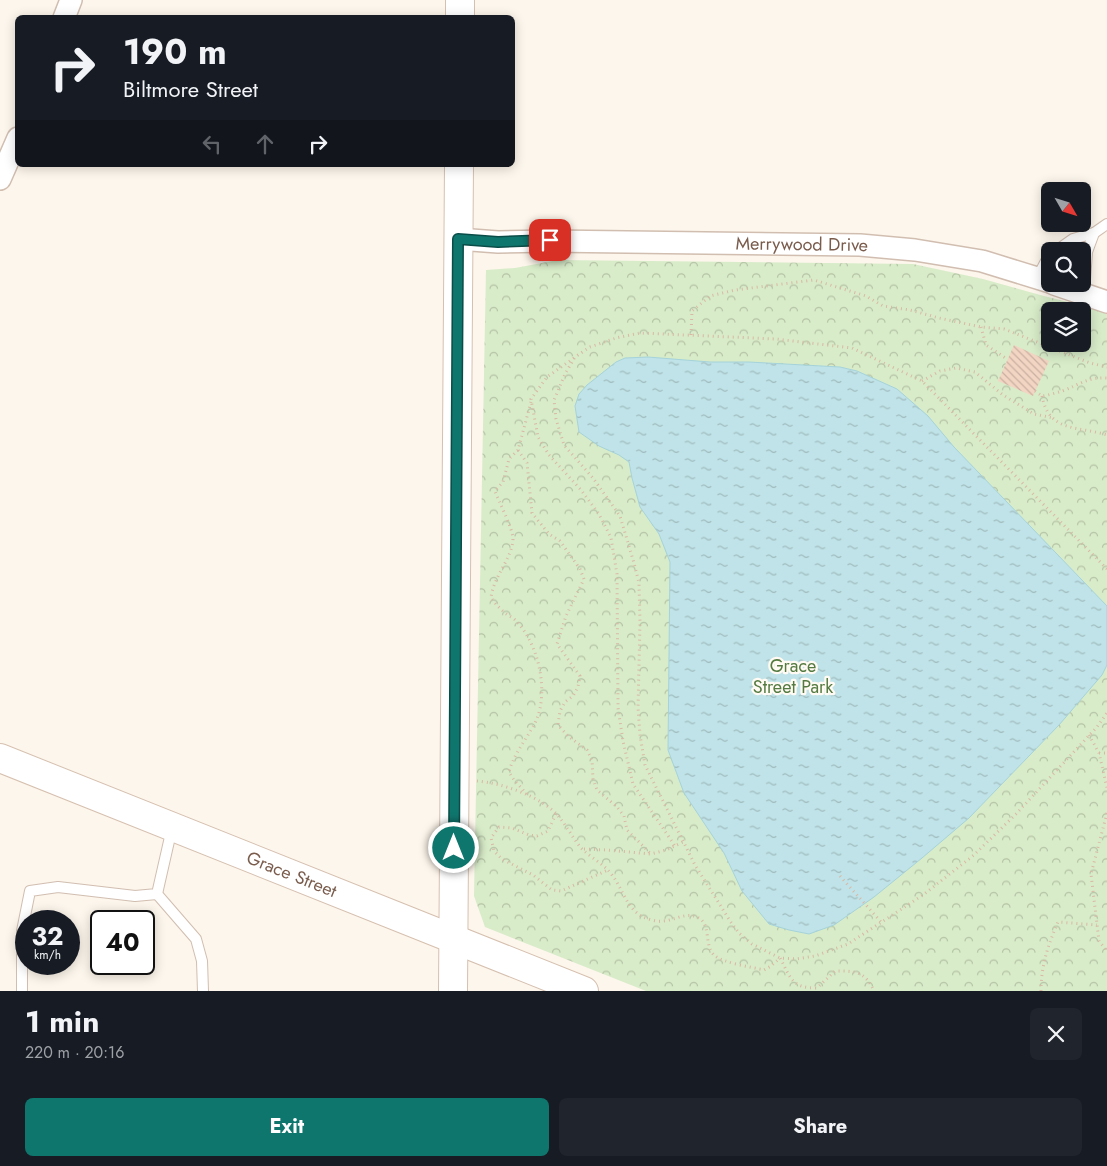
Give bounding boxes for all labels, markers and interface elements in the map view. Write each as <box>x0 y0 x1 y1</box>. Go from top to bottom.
text: 190 m <box>123 27 227 77</box>
icon: right <box>40 35 105 100</box>
text: Biltmore Street <box>123 73 258 105</box>
icon: left <box>198 130 226 158</box>
icon: ahead <box>251 130 279 158</box>
icon: right <box>304 130 332 158</box>
north arrow <box>1041 182 1091 232</box>
map controls <box>1041 182 1091 352</box>
pin <box>529 219 571 261</box>
icon: arrive <box>536 226 564 254</box>
street label: Merrywood Drive <box>735 230 869 259</box>
button: search <box>1041 242 1091 292</box>
button: layers <box>1041 302 1091 352</box>
park label: Grace Street Park <box>753 653 833 700</box>
position arrow <box>427 821 479 873</box>
street label: Grace Street <box>243 845 341 904</box>
speed limit sign: 40 <box>90 910 155 975</box>
text: 32 <box>32 918 63 954</box>
text: km/h <box>34 946 61 964</box>
text: 1 min <box>25 1000 99 1043</box>
button: close <box>1030 1008 1082 1060</box>
text: 220 m · 20:16 <box>25 1041 124 1064</box>
button: Exit <box>25 1098 549 1156</box>
button: Share <box>559 1098 1082 1156</box>

